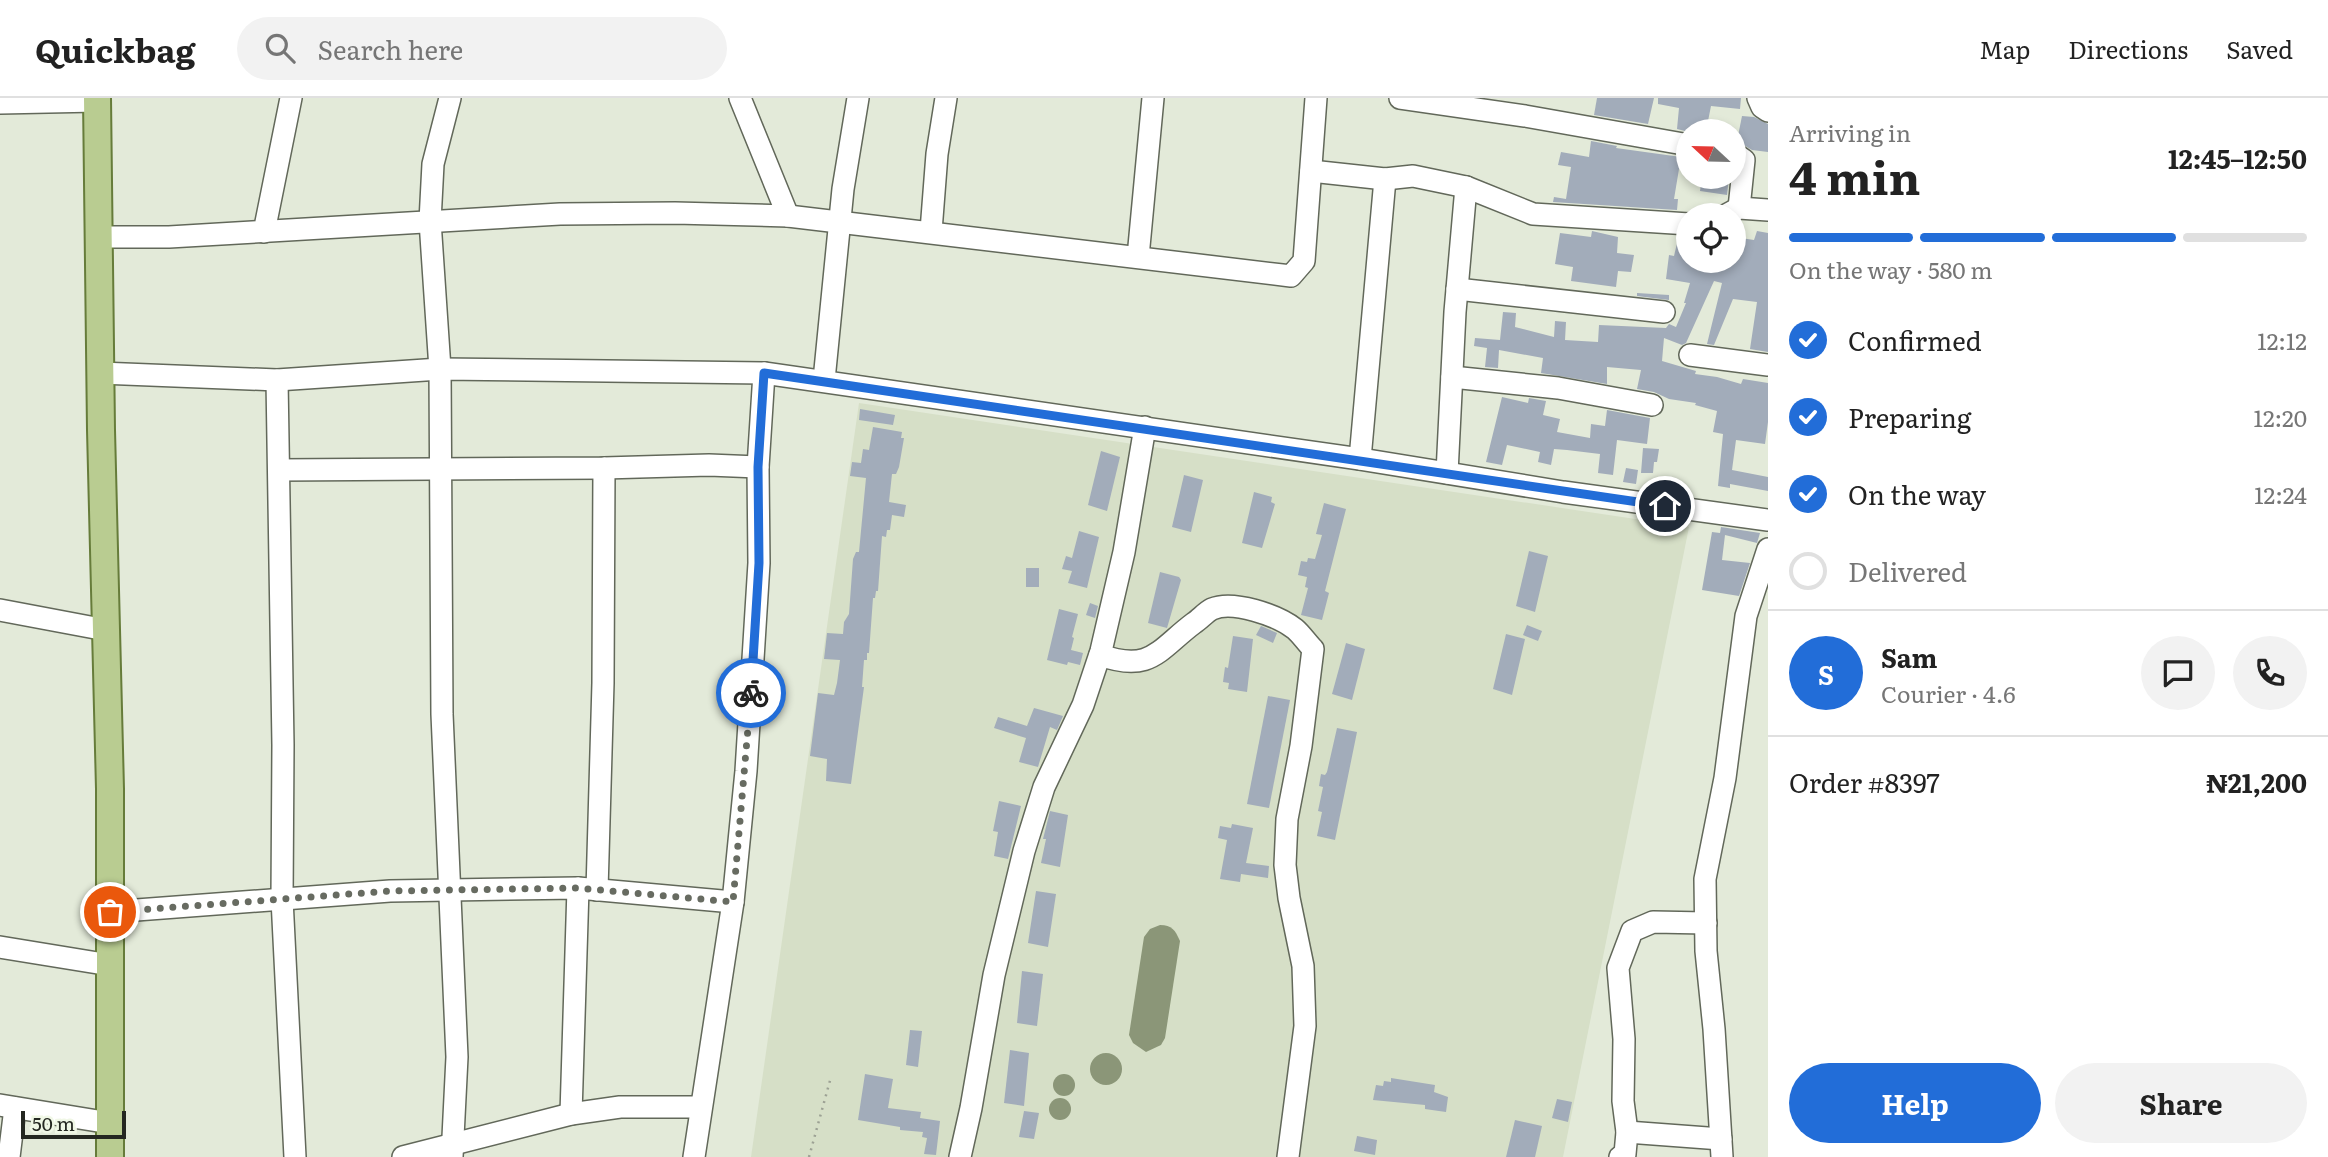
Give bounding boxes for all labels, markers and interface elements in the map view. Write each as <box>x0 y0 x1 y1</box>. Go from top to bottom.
search box <box>237 17 727 80</box>
text: Quickbag <box>35 24 195 73</box>
icon: search <box>261 29 299 67</box>
text: Search here <box>317 29 463 68</box>
text: Map <box>1979 31 2030 66</box>
text: Directions <box>2068 31 2188 66</box>
text: Saved <box>2226 31 2293 66</box>
text: Arriving in <box>1789 115 1911 149</box>
north arrow <box>1676 119 1746 189</box>
map controls <box>1676 119 1746 273</box>
text: 12:45–12:50 <box>2168 138 2307 177</box>
text: 4 min <box>1789 141 1921 209</box>
button: locate <box>1676 203 1746 273</box>
text: On the way · 580 m <box>1789 252 1993 286</box>
text: Confirmed <box>1848 320 1982 359</box>
icon: check <box>1789 321 1827 359</box>
text: 12:12 <box>2257 323 2307 357</box>
text: Preparing <box>1848 397 1971 436</box>
icon: check <box>1789 398 1827 436</box>
text: 12:20 <box>2254 400 2307 434</box>
text: On the way <box>1848 474 1986 513</box>
icon: check <box>1789 475 1827 513</box>
pin <box>1635 476 1695 536</box>
text: 12:24 <box>2254 477 2307 511</box>
icon: home <box>1646 487 1684 525</box>
text: Delivered <box>1848 551 1967 590</box>
button: chat <box>2141 636 2215 710</box>
button: phone <box>2233 636 2307 710</box>
text: Sam <box>1881 637 1937 676</box>
text: S <box>1818 654 1834 693</box>
courier <box>716 658 786 728</box>
icon: bike <box>732 674 770 712</box>
text: Courier · 4.6 <box>1881 676 2016 710</box>
text: Order #8397 <box>1789 762 1940 801</box>
text: ₦21,200 <box>2206 762 2307 801</box>
pin <box>80 882 140 942</box>
icon: bag <box>91 893 129 931</box>
button: Help <box>1789 1063 2041 1143</box>
button: Share <box>2055 1063 2307 1143</box>
scale bar <box>21 1108 126 1140</box>
text: 50 m <box>32 1109 75 1137</box>

